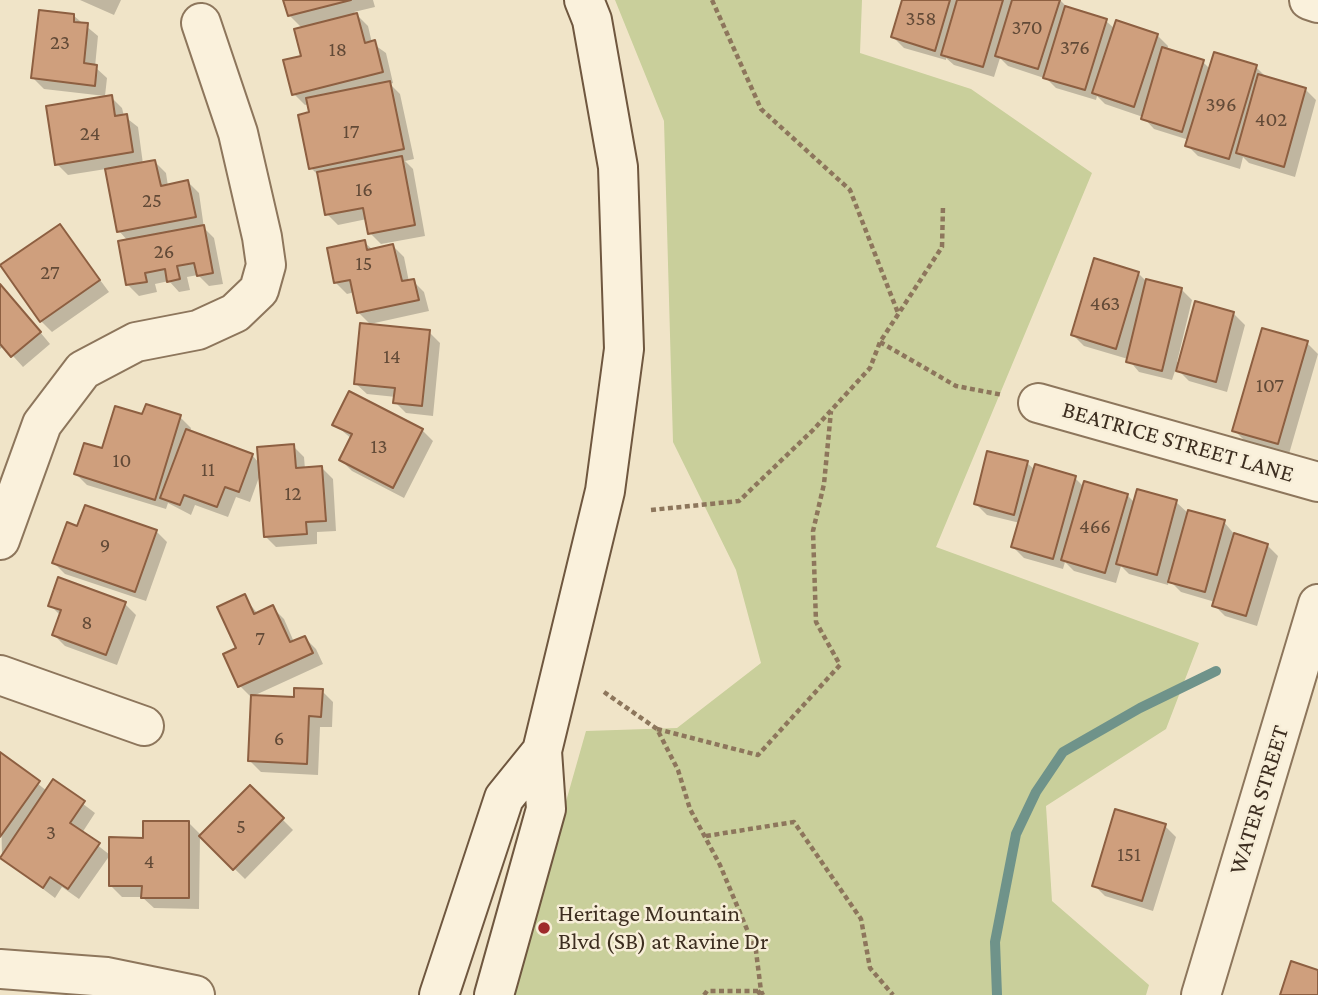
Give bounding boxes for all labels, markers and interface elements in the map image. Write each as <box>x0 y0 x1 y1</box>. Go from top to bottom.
house number: 358 <box>905 6 937 32</box>
house number: 370 <box>1011 15 1043 41</box>
house number: 23 <box>50 30 70 56</box>
house number: 376 <box>1060 35 1090 61</box>
house number: 18 <box>329 37 347 63</box>
house number: 396 <box>1205 92 1237 118</box>
house number: 402 <box>1255 107 1287 133</box>
house number: 17 <box>343 119 359 145</box>
house number: 24 <box>80 121 100 147</box>
house number: 16 <box>355 177 373 203</box>
house number: 25 <box>142 188 162 214</box>
house number: 26 <box>154 239 174 265</box>
house number: 15 <box>356 251 372 277</box>
house number: 27 <box>40 260 60 286</box>
house number: 463 <box>1090 291 1120 317</box>
house number: 14 <box>383 344 401 370</box>
house number: 107 <box>1256 373 1284 399</box>
street label: BEATRICE STREET LANE <box>1059 395 1297 489</box>
house number: 13 <box>371 434 387 460</box>
house number: 10 <box>113 448 131 474</box>
house number: 11 <box>201 457 215 483</box>
house number: 12 <box>285 481 301 507</box>
house number: 466 <box>1079 514 1111 540</box>
house number: 9 <box>100 533 110 559</box>
house number: 8 <box>81 610 93 636</box>
house number: 7 <box>255 626 265 652</box>
street label: WATER STREET <box>1223 722 1295 878</box>
house number: 6 <box>274 726 284 752</box>
house number: 5 <box>236 814 246 840</box>
house number: 3 <box>46 820 56 846</box>
house number: 151 <box>1117 842 1141 868</box>
house number: 4 <box>144 849 154 875</box>
place label: Heritage Mountain Blvd (SB) at Ravine Dr <box>558 900 768 956</box>
marker: Heritage Mountain Blvd (SB) at Ravine Dr <box>536 920 552 936</box>

